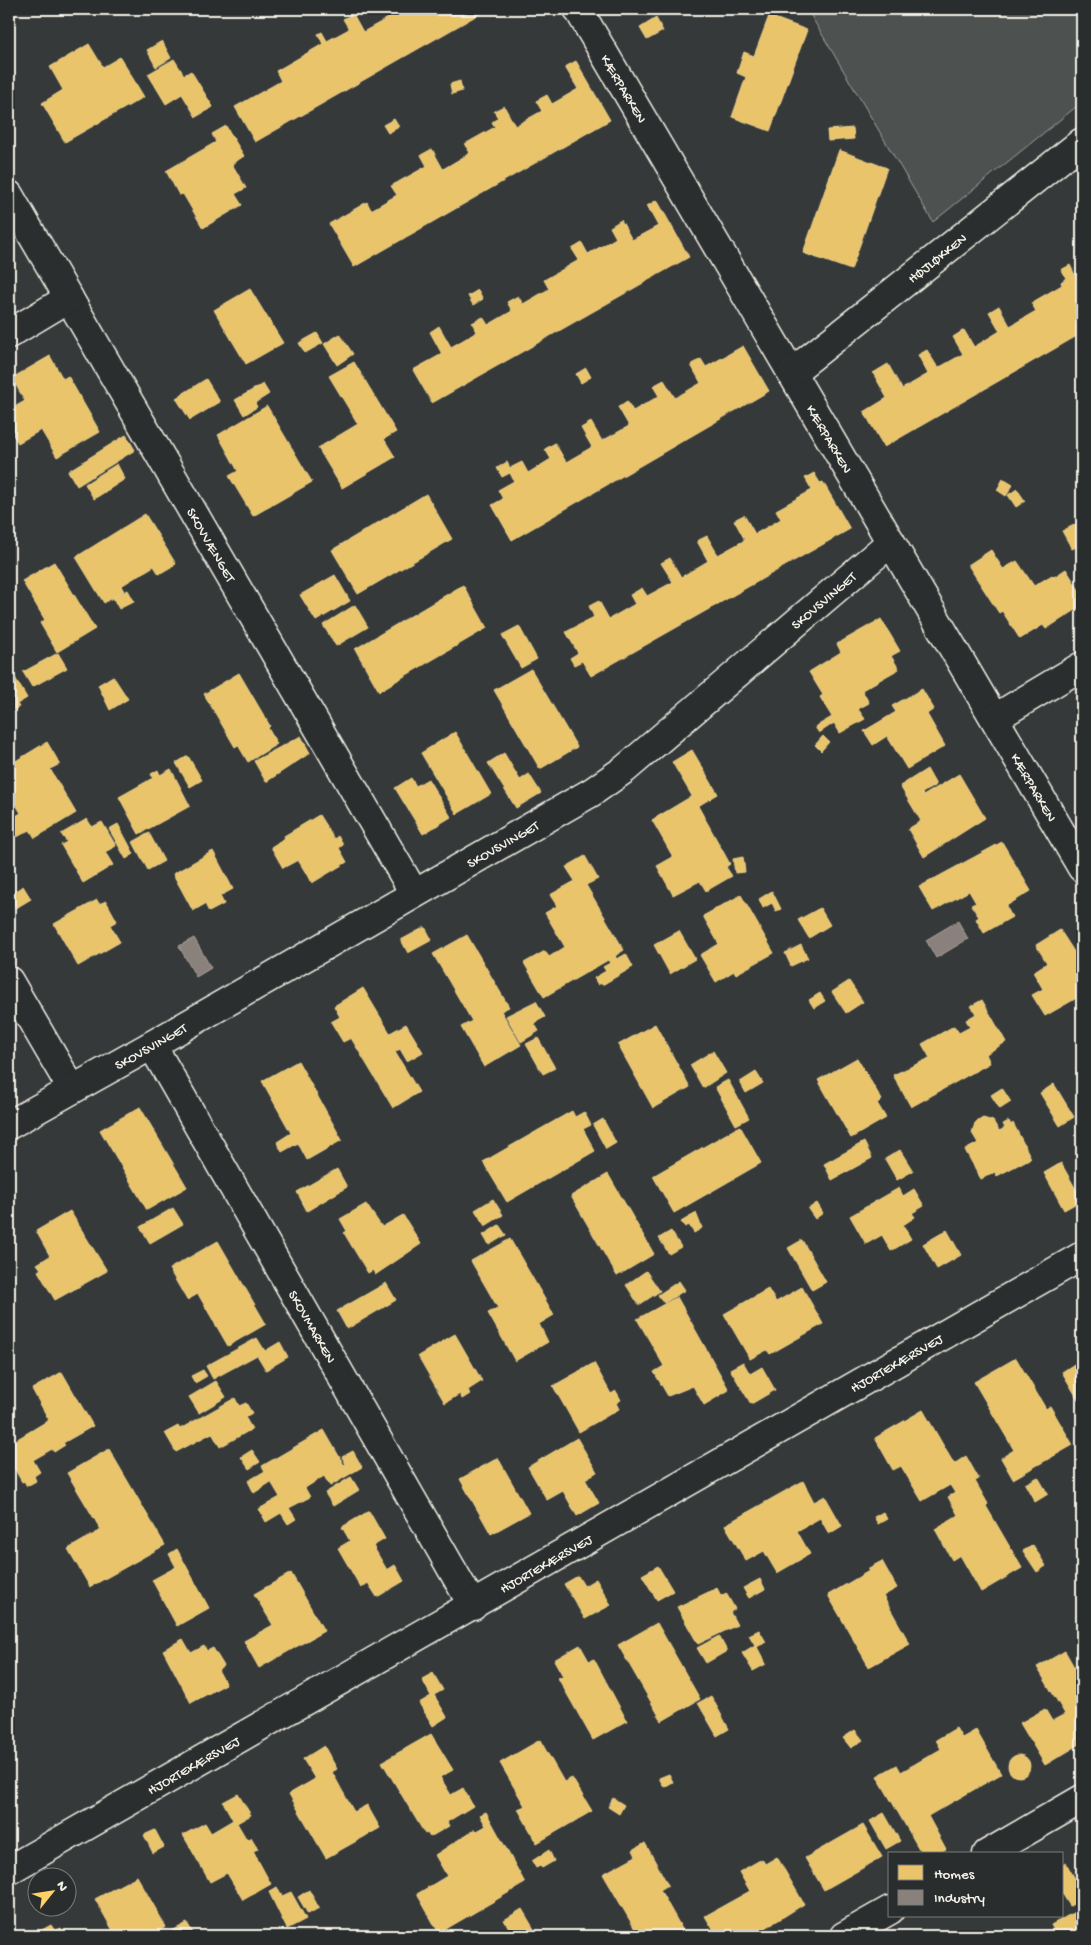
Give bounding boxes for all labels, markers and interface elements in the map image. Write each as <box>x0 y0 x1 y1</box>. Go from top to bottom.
street label: KÆRPARKEN <box>596 52 649 127</box>
street label: HØJLØKKEN <box>905 231 971 288</box>
street label: KÆRPARKEN <box>801 402 855 477</box>
street label: SKOVVÆNGET <box>181 505 238 586</box>
street label: SKOVSVINGET <box>789 569 861 634</box>
street label: KÆRPARKEN <box>1006 751 1059 826</box>
street label: SKOVSVINGET <box>465 818 543 873</box>
street label: SKOVSVINGET <box>112 1020 191 1075</box>
street label: SKOVMARKEN <box>283 1288 338 1367</box>
street label: HJORTEKÆRSVEJ <box>848 1331 947 1398</box>
street label: HJORTEKÆRSVEJ <box>497 1532 596 1598</box>
street label: HJORTEKÆRSVEJ <box>145 1733 244 1800</box>
legend <box>888 1852 1064 1918</box>
text: Homes <box>934 1866 975 1884</box>
north arrow <box>28 1868 78 1918</box>
text: N <box>51 1879 71 1895</box>
text: Industry <box>934 1890 986 1908</box>

